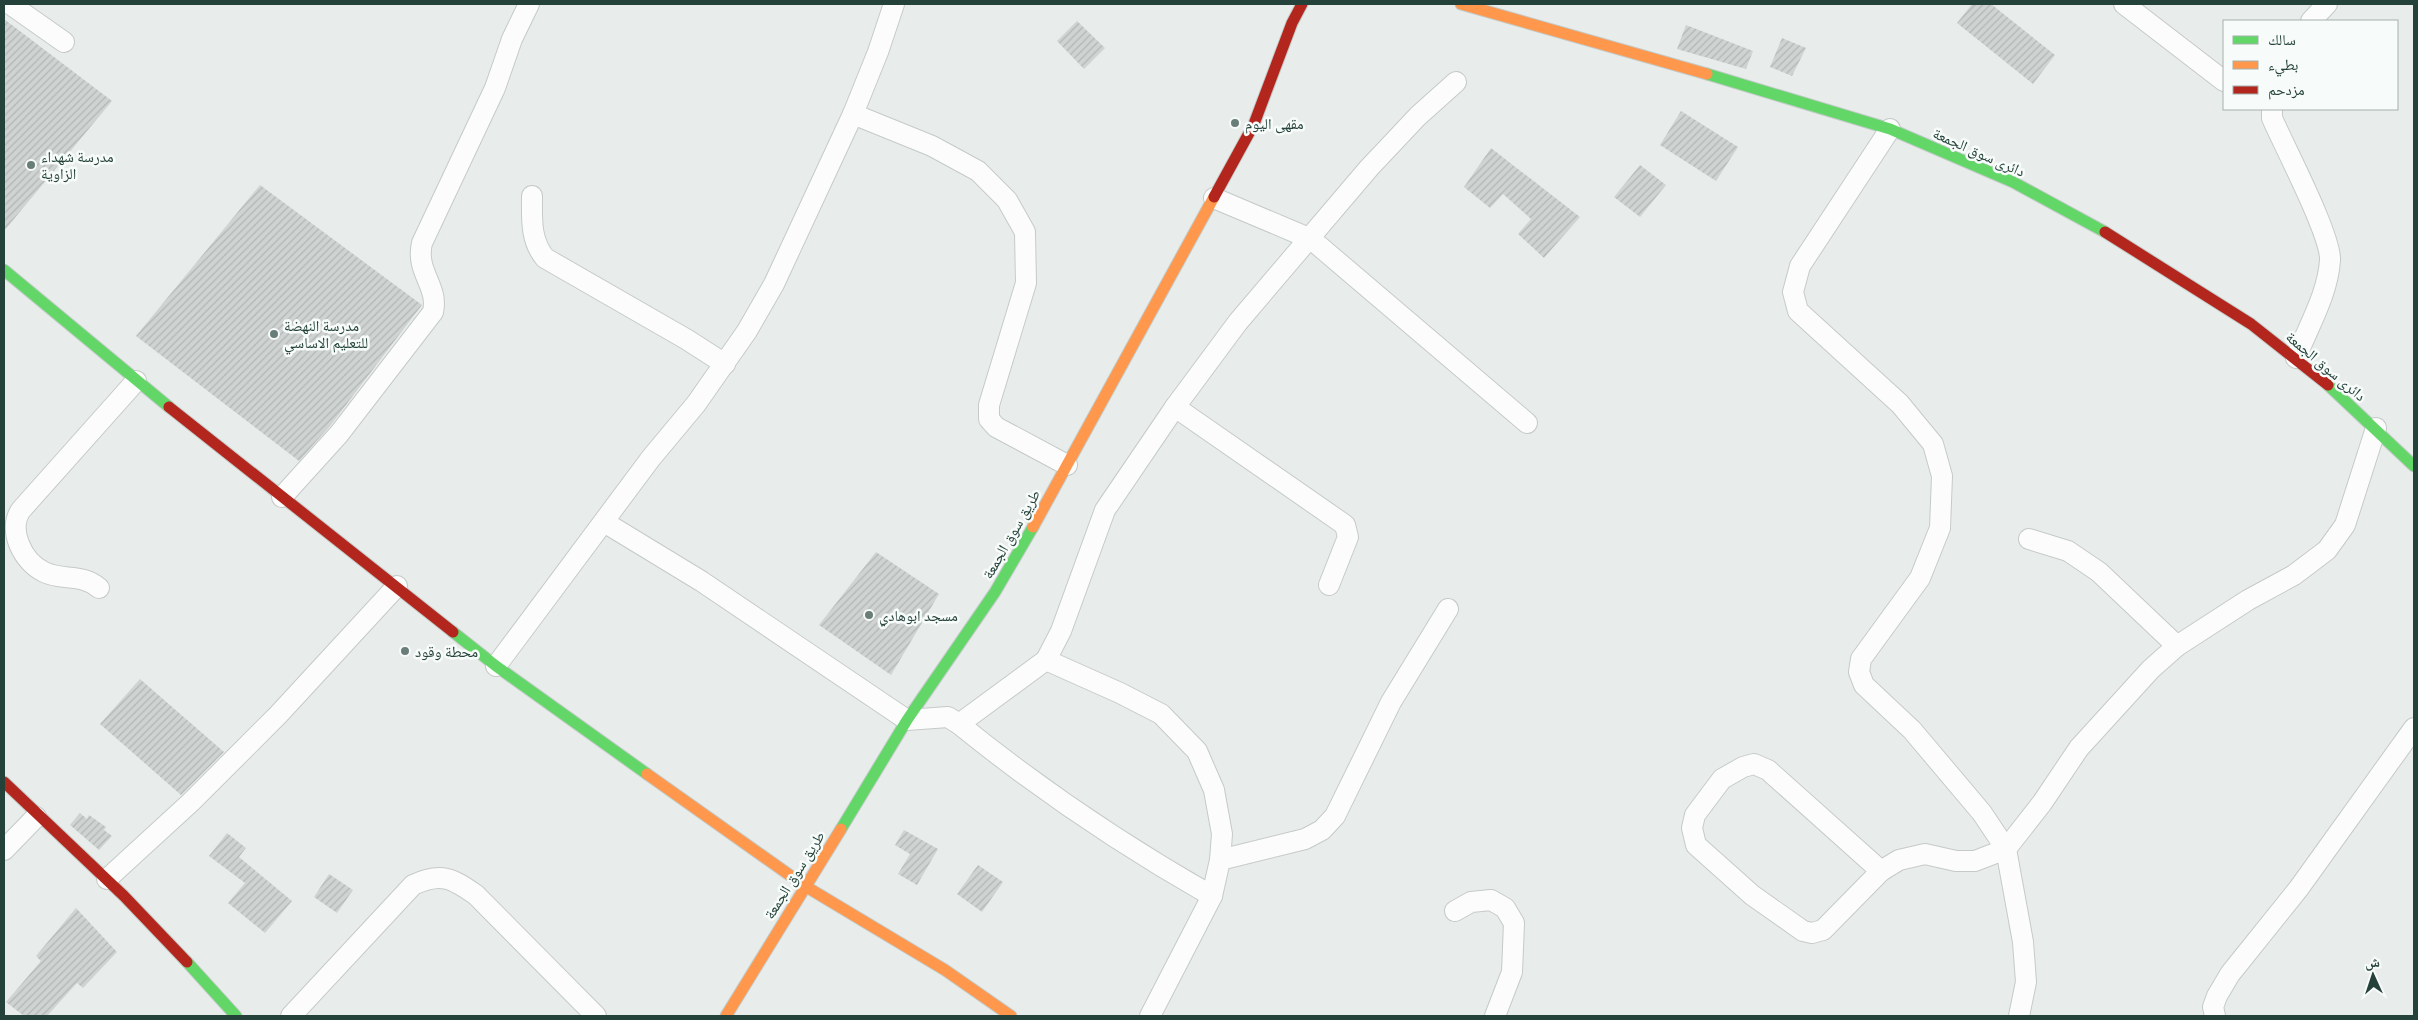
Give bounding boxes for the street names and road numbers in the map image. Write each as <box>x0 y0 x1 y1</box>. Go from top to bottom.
street label: دائرى سوق الجمعة <box>1930 122 2028 182</box>
street label: دائرى سوق الجمعة <box>2281 326 2371 406</box>
street label: طريق سوق الجمعة <box>977 485 1045 583</box>
street label: طريق سوق الجمعة <box>759 827 829 923</box>

